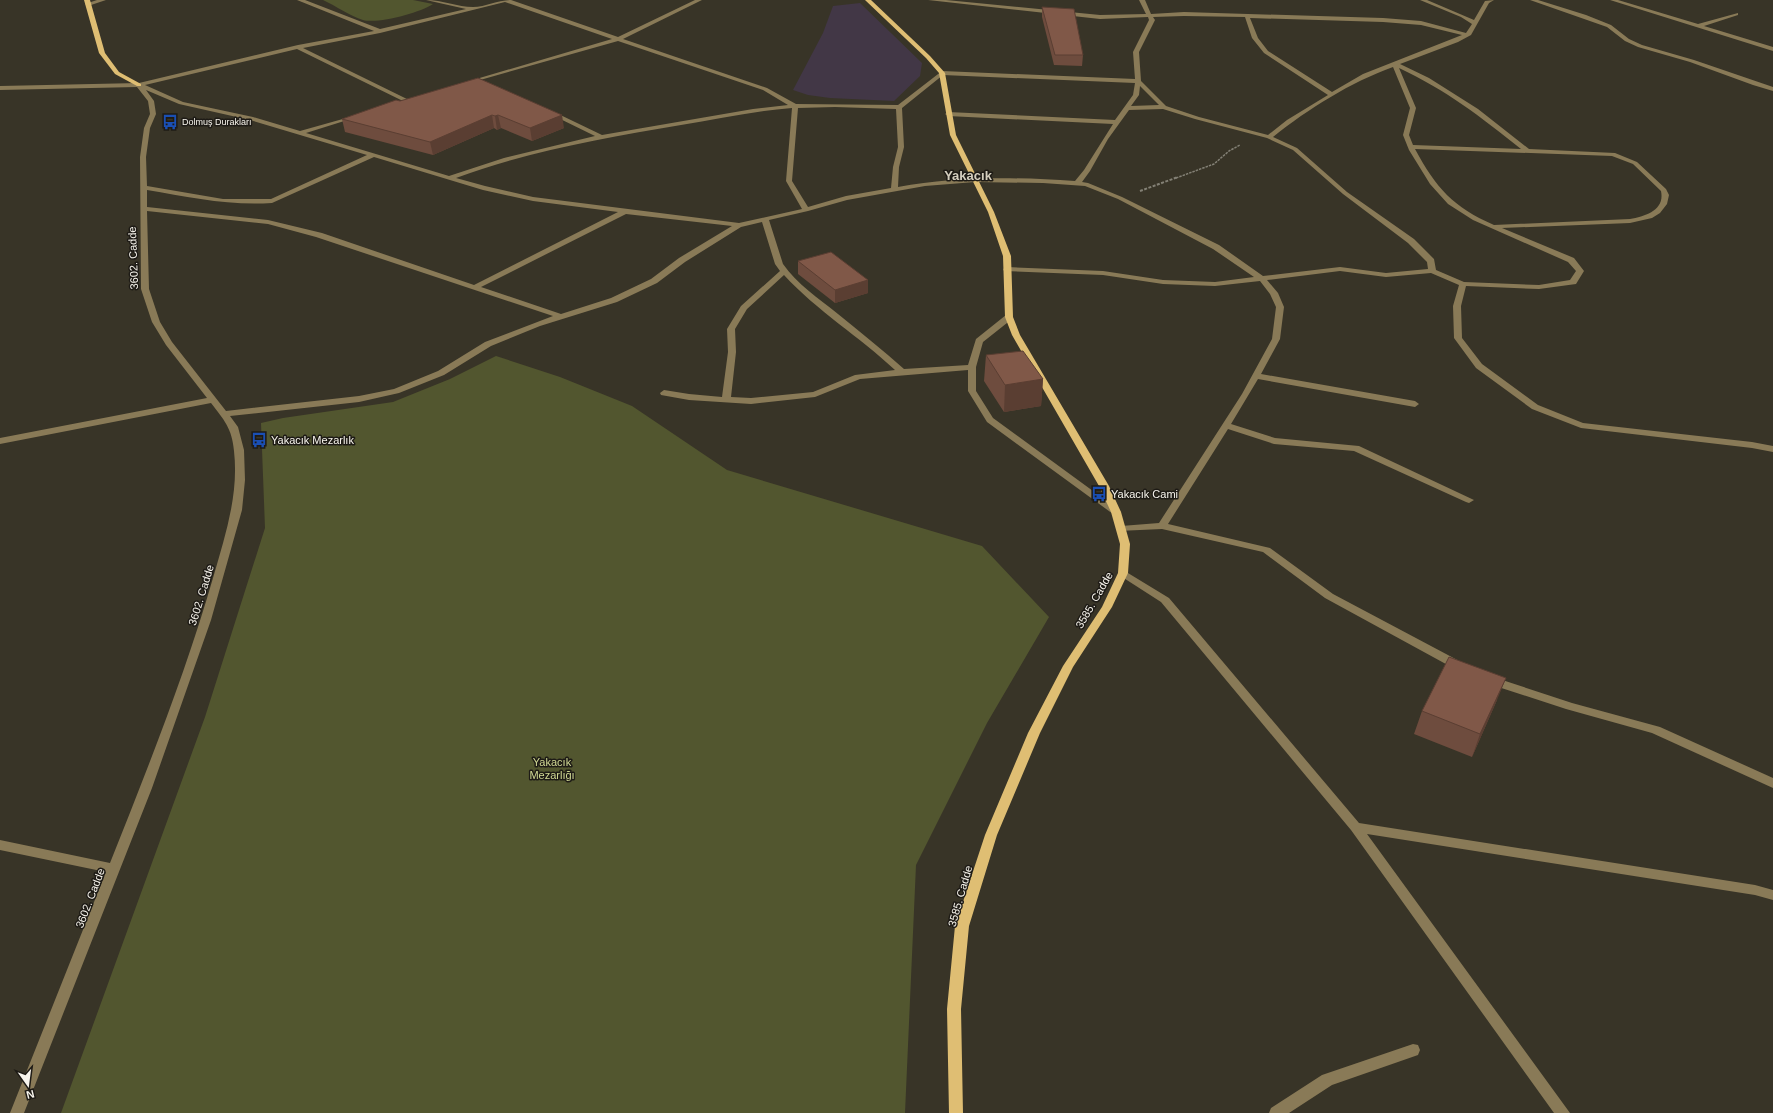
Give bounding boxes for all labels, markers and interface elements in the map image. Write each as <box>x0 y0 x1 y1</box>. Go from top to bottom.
bus stop icon: Dolmuş Durakları <box>161 113 179 131</box>
place label: Dolmuş Durakları <box>182 117 252 127</box>
district label: Yakacık <box>944 168 993 183</box>
street label: 3602. Cadde <box>126 226 140 290</box>
bus stop icon: Yakacık Mezarlık <box>250 431 268 449</box>
place label: Yakacık Mezarlık <box>271 434 354 446</box>
bus stop icon: Yakacık Cami <box>1090 485 1108 503</box>
place label: Yakacık Cami <box>1111 488 1178 500</box>
street label: 3602. Cadde <box>186 563 216 627</box>
street label: 3585. Cadde <box>1073 570 1115 630</box>
park label: Yakacık Mezarlığı <box>529 756 575 781</box>
street label: 3585. Cadde <box>946 864 974 928</box>
street label: 3602. Cadde <box>73 866 107 930</box>
north arrow <box>8 1065 48 1105</box>
text: N <box>25 1088 36 1101</box>

